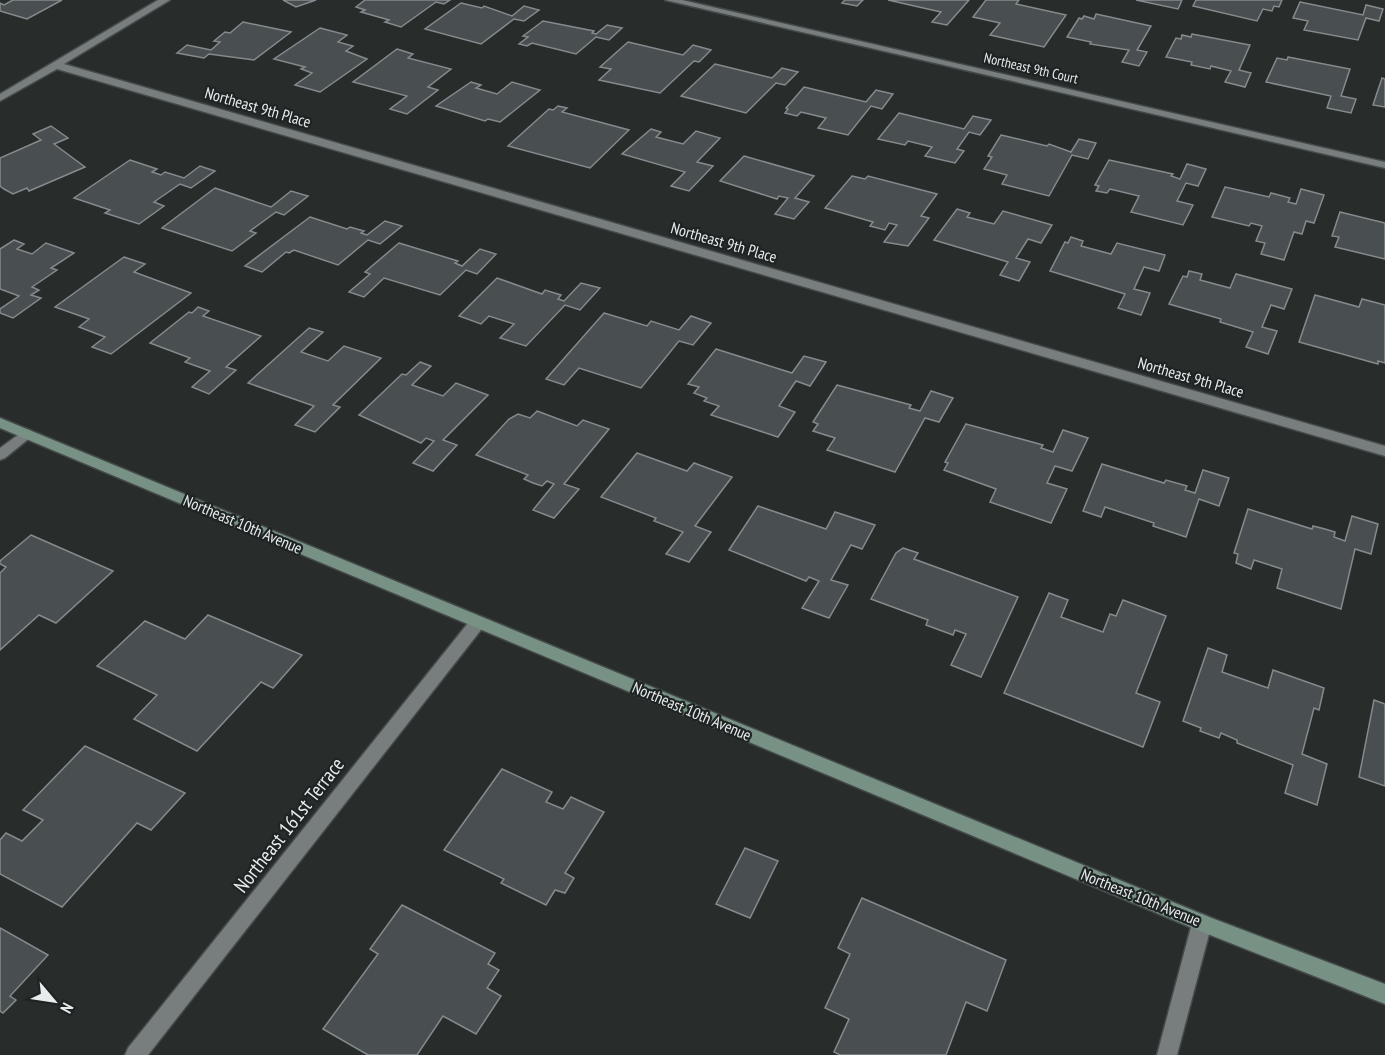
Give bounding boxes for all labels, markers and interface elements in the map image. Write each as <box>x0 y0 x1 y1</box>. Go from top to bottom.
street label: Northeast 9th Court <box>982 48 1080 88</box>
street label: Northeast 9th Place <box>203 82 313 132</box>
street label: Northeast 9th Place <box>669 217 779 267</box>
street label: Northeast 9th Place <box>1136 352 1246 402</box>
street label: Northeast 10th Avenue <box>181 490 305 558</box>
street label: Northeast 10th Avenue <box>630 677 754 745</box>
street label: Northeast 161st Terrace <box>228 752 350 898</box>
street label: Northeast 10th Avenue <box>1078 864 1204 930</box>
north arrow <box>24 971 84 1031</box>
text: N <box>56 1000 78 1017</box>

